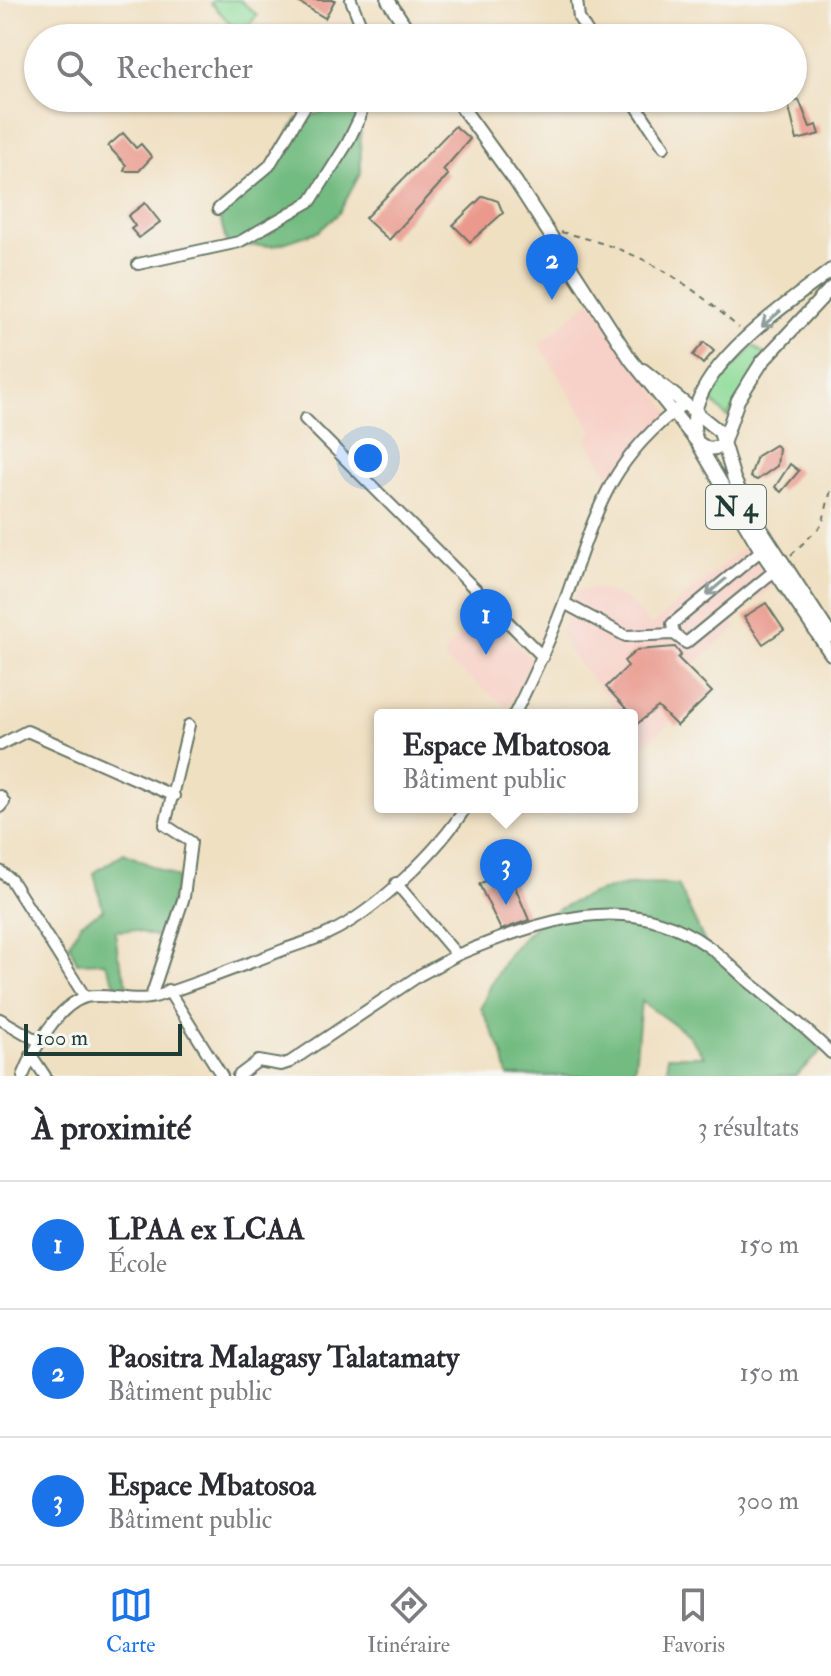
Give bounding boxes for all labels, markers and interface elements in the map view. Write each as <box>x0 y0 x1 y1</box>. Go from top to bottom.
search box <box>24 24 807 112</box>
icon: search <box>52 46 96 90</box>
text: Rechercher <box>116 50 253 87</box>
pin: 2 <box>526 234 578 300</box>
one-way arrow <box>761 310 781 328</box>
your location <box>348 438 388 478</box>
road number: N 4 <box>706 485 766 529</box>
one-way arrow <box>706 578 727 596</box>
pin: 1 <box>460 589 512 655</box>
popup <box>374 709 638 813</box>
text: Espace Mbatosoa <box>402 727 610 764</box>
text: Bâtiment public <box>402 764 566 796</box>
pin: 3 <box>480 839 532 905</box>
scale bar <box>24 1020 182 1056</box>
text: 100 m <box>36 1024 88 1052</box>
text: À proximité <box>32 1107 191 1150</box>
text: 3 résultats <box>698 1112 799 1144</box>
text: LPAA ex LCAA <box>108 1211 305 1248</box>
text: 1 <box>53 1229 63 1261</box>
text: 150 m <box>740 1229 799 1261</box>
text: École <box>108 1248 167 1280</box>
text: Paositra Malagasy Talatamaty <box>108 1339 459 1376</box>
text: 2 <box>51 1357 65 1389</box>
text: 150 m <box>740 1357 799 1389</box>
text: Bâtiment public <box>108 1376 272 1408</box>
text: Espace Mbatosoa <box>108 1467 316 1504</box>
text: 3 <box>53 1485 63 1517</box>
text: 300 m <box>737 1485 799 1517</box>
text: Bâtiment public <box>108 1504 272 1536</box>
tab: Carte <box>106 1583 156 1659</box>
tab: Itinéraire <box>367 1583 450 1659</box>
tab: Favoris <box>662 1583 725 1659</box>

